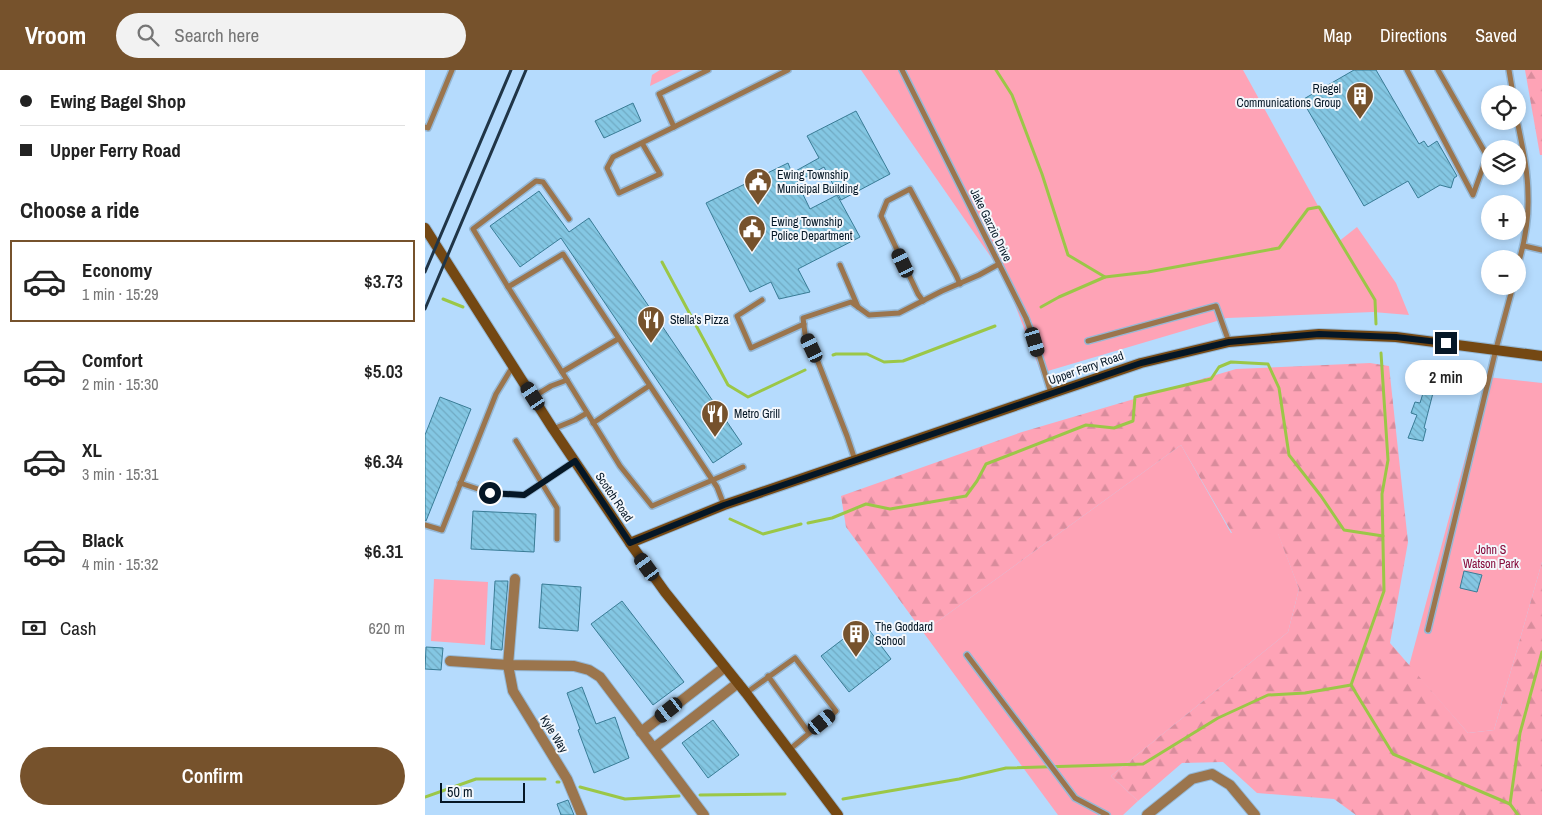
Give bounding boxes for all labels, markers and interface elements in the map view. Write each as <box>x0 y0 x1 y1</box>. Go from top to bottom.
search box <box>116 13 466 58</box>
text: Vroom <box>25 19 86 51</box>
icon: search <box>134 21 162 49</box>
text: Search here <box>174 22 259 48</box>
text: Map <box>1323 23 1352 48</box>
text: Directions <box>1380 23 1447 48</box>
text: Saved <box>1475 23 1517 48</box>
place label: Riegel Communications Group <box>1237 81 1341 111</box>
building icon: Riegel Communications Group <box>1345 81 1375 120</box>
map controls <box>1481 85 1526 295</box>
button: locate <box>1481 85 1526 130</box>
text: Ewing Bagel Shop <box>50 88 186 114</box>
text: Upper Ferry Road <box>50 137 181 163</box>
button: layers <box>1481 140 1526 185</box>
public building icon: Ewing Township Municipal Building <box>743 167 773 206</box>
place label: Ewing Township Municipal Building <box>777 167 859 197</box>
street label: Jake Garzio Drive <box>966 186 1016 264</box>
text: Choose a ride <box>20 195 139 225</box>
button: + <box>1481 195 1526 240</box>
public building icon: Ewing Township Police Department <box>737 214 767 253</box>
place label: Ewing Township Police Department <box>771 214 853 244</box>
car <box>889 246 916 280</box>
button: − <box>1481 250 1526 295</box>
text: Economy <box>82 257 152 283</box>
icon: car <box>22 259 67 304</box>
text: $3.73 <box>364 268 403 294</box>
text: 1 min · 15:29 <box>82 283 159 305</box>
restaurant icon: Stella's Pizza <box>636 305 666 344</box>
place label: Stella's Pizza <box>670 312 729 328</box>
car <box>1023 325 1046 359</box>
car <box>798 331 825 365</box>
route end <box>1435 332 1457 354</box>
text: Comfort <box>82 347 143 373</box>
street label: Upper Ferry Road <box>1046 348 1126 388</box>
icon: car <box>22 349 67 394</box>
text: $5.03 <box>364 358 403 384</box>
callout: 2 min <box>1405 360 1487 396</box>
text: 2 min <box>1429 366 1463 388</box>
text: 2 min · 15:30 <box>82 373 159 395</box>
car <box>518 379 547 413</box>
restaurant icon: Metro Grill <box>700 399 730 438</box>
place label: Metro Grill <box>734 406 780 422</box>
text: XL <box>82 437 102 463</box>
icon: car <box>22 439 67 484</box>
text: $6.34 <box>364 448 403 474</box>
text: 3 min · 15:31 <box>82 463 159 485</box>
street label: Scotch Road <box>592 469 636 525</box>
route start <box>479 482 501 504</box>
text: Black <box>82 527 124 553</box>
icon: car <box>22 529 67 574</box>
text: $6.31 <box>364 538 403 564</box>
park label: John S Watson Park <box>1463 542 1519 572</box>
car <box>632 550 661 584</box>
text: 4 min · 15:32 <box>82 553 159 575</box>
icon: cash <box>20 614 48 642</box>
text: Cash <box>60 615 96 641</box>
text: 620 m <box>369 617 405 639</box>
building icon: The Goddard School <box>841 619 871 658</box>
place label: The Goddard School <box>875 619 933 649</box>
car <box>652 695 685 725</box>
car <box>805 707 838 737</box>
street label: Kyle Way <box>536 712 572 756</box>
button: Confirm <box>20 747 405 805</box>
scale bar <box>440 780 525 803</box>
text: 50 m <box>447 783 473 801</box>

